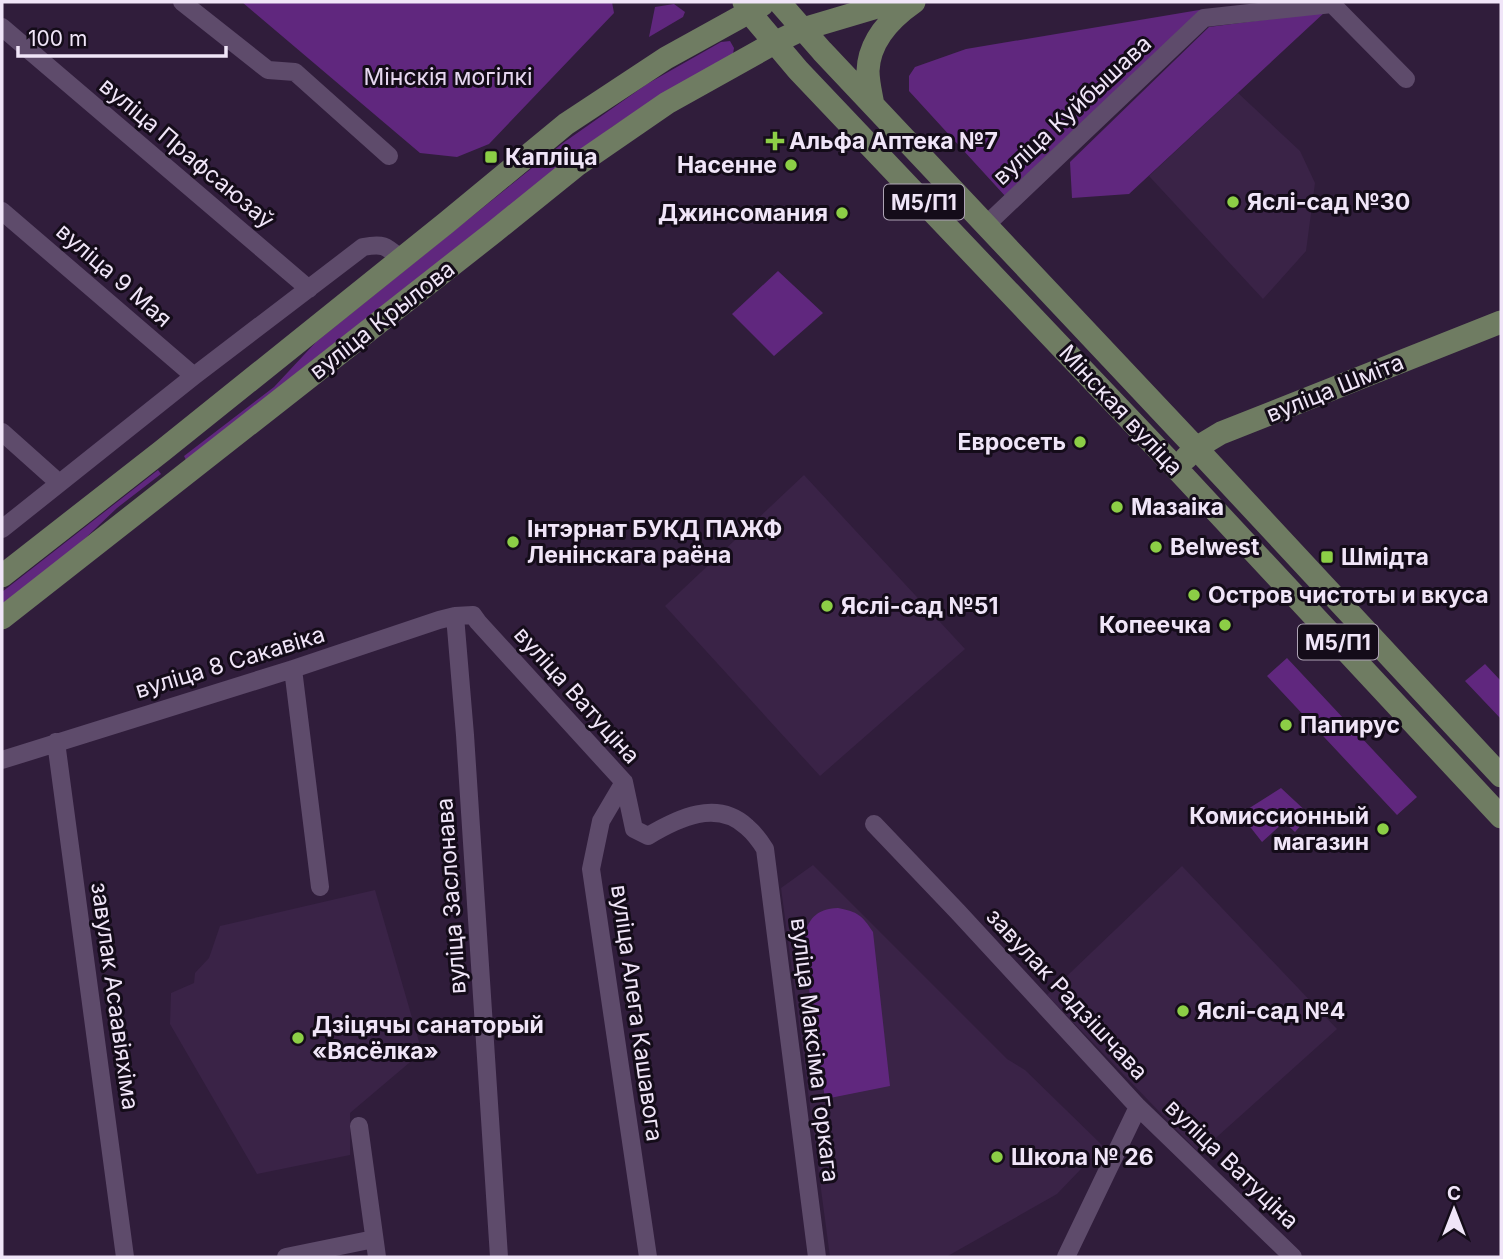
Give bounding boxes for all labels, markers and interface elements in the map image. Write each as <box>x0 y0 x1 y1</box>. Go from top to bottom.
scale bar <box>18 14 226 58</box>
text: 100 m <box>28 26 87 51</box>
street label: вуліца Куйбышава <box>987 29 1157 191</box>
park label: Мінскія могілкі <box>363 63 533 91</box>
street label: вуліца Прафсаюзаў <box>94 72 280 234</box>
place label: Альфа Аптека №7 <box>789 127 998 155</box>
marker: Альфа Аптека №7 <box>767 133 783 149</box>
place label: Капліца <box>505 143 598 171</box>
marker: Капліца <box>483 149 499 165</box>
place label: Насенне <box>677 151 777 179</box>
marker: Насенне <box>783 157 799 173</box>
road number: М5/П1 <box>884 184 964 220</box>
place label: Яслі-сад №30 <box>1247 188 1410 216</box>
marker: Яслі-сад №30 <box>1225 194 1241 210</box>
place label: Джинсомания <box>658 199 828 227</box>
marker: Джинсомания <box>834 205 850 221</box>
street label: вуліца 9 Мая <box>50 217 178 333</box>
street label: вуліца Крылова <box>304 255 460 385</box>
street label: Мінская вуліца <box>1053 339 1189 481</box>
street label: вуліца Шміта <box>1262 348 1408 428</box>
place label: Евросеть <box>957 428 1066 456</box>
marker: Евросеть <box>1072 434 1088 450</box>
place label: Мазаіка <box>1131 493 1224 521</box>
marker: Мазаіка <box>1109 499 1125 515</box>
place label: Інтэрнат БУКД ПАЖФ Ленінскага раёна <box>527 515 782 569</box>
place label: Belwest <box>1170 533 1260 561</box>
marker: Інтэрнат БУКД ПАЖФ Ленінскага раёна <box>505 534 521 550</box>
marker: Belwest <box>1148 539 1164 555</box>
place label: Шмідта <box>1341 543 1429 571</box>
marker: Шмідта <box>1319 549 1335 565</box>
place label: Остров чистоты и вкуса <box>1208 581 1489 609</box>
marker: Остров чистоты и вкуса <box>1186 587 1202 603</box>
place label: Яслі-сад №51 <box>841 592 998 620</box>
marker: Яслі-сад №51 <box>819 598 835 614</box>
place label: Копеечка <box>1099 611 1211 639</box>
marker: Копеечка <box>1217 617 1233 633</box>
street label: вуліца 8 Сакавіка <box>132 620 328 704</box>
street label: вуліца Ватуціна <box>508 621 646 769</box>
road number: М5/П1 <box>1298 624 1378 660</box>
place label: Папирус <box>1300 711 1400 739</box>
marker: Папирус <box>1278 717 1294 733</box>
street label: вуліца Заслонава <box>430 797 472 995</box>
place label: Комиссионный магазин <box>1189 802 1369 856</box>
marker: Комиссионный магазин <box>1375 821 1391 837</box>
street label: завулак Асаавіяхіма <box>85 880 145 1112</box>
street label: вуліца Алега Кашавога <box>605 883 669 1143</box>
street label: завулак Радзішчава <box>980 902 1154 1086</box>
street label: вуліца Максіма Горкага <box>785 916 845 1184</box>
place label: Яслі-сад №4 <box>1197 997 1345 1025</box>
marker: Яслі-сад №4 <box>1175 1003 1191 1019</box>
place label: Дзіцячы санаторый «Вясёлка» <box>312 1011 544 1065</box>
marker: Дзіцячы санаторый «Вясёлка» <box>290 1030 306 1046</box>
street label: вуліца Ватуціна <box>1159 1093 1305 1235</box>
place label: Школа № 26 <box>1011 1143 1154 1171</box>
marker: Школа № 26 <box>989 1149 1005 1165</box>
north arrow <box>1419 1175 1489 1245</box>
text: С <box>1447 1182 1461 1205</box>

